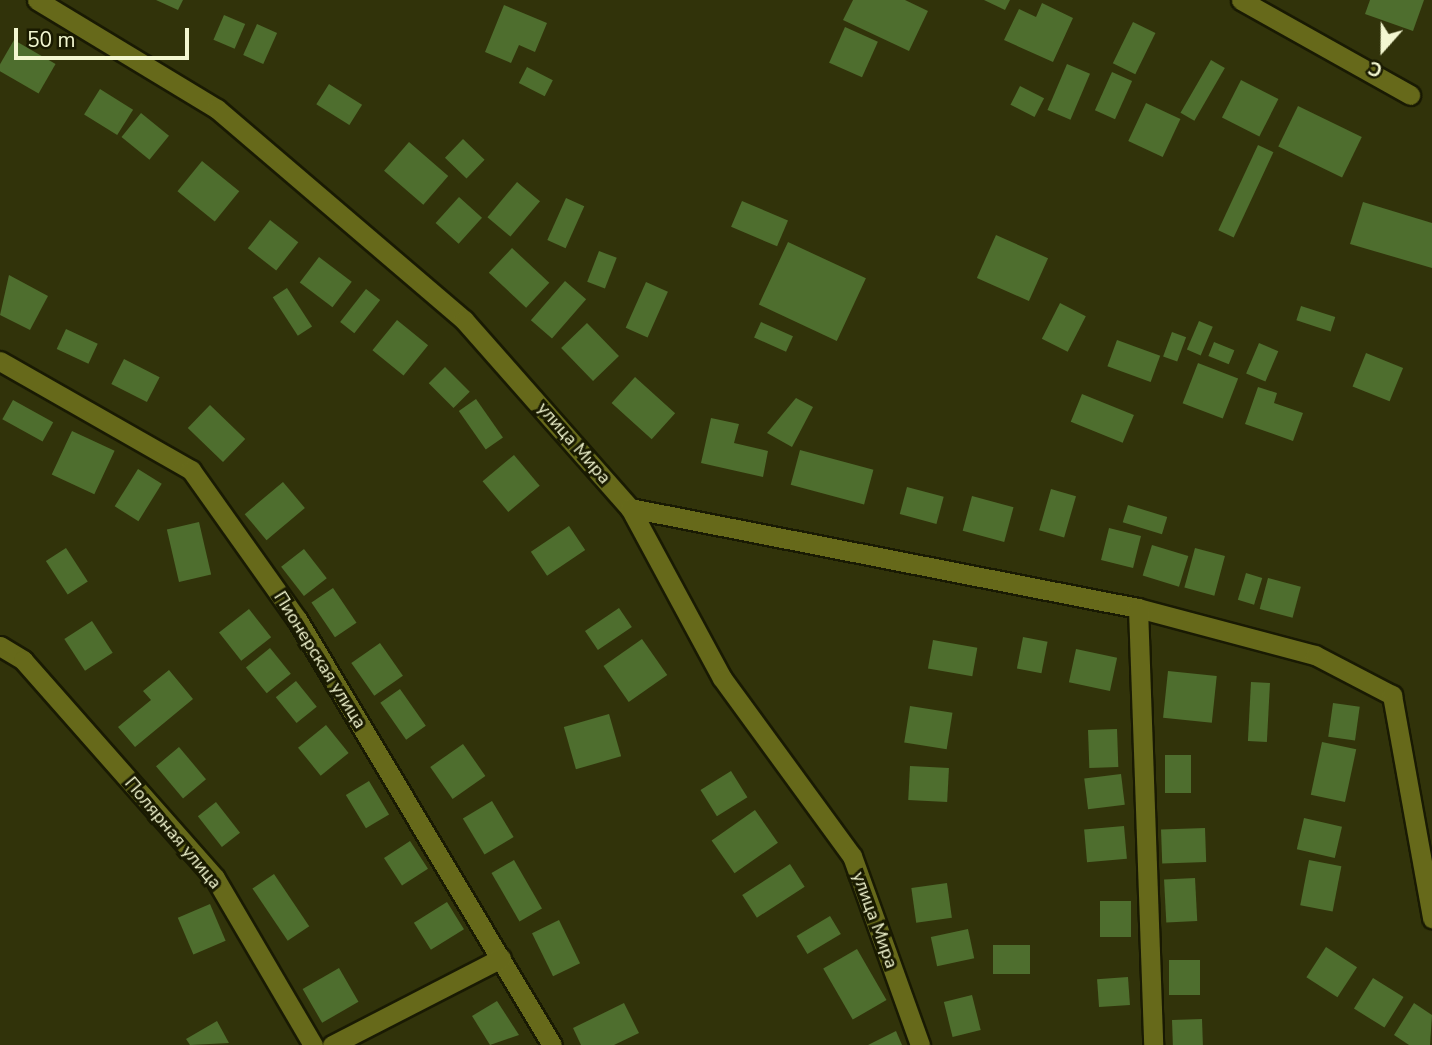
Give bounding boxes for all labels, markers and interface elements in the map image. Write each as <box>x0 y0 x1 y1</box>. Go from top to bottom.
scale bar <box>18 14 192 58</box>
north arrow <box>1348 14 1418 84</box>
text: 50 m <box>27 26 76 54</box>
text: С <box>1365 54 1386 83</box>
street label: улица Мира <box>533 398 615 488</box>
street label: Пионерская улица <box>269 587 371 733</box>
street label: Полярная улица <box>120 773 226 893</box>
street label: улица Мира <box>848 869 902 971</box>

